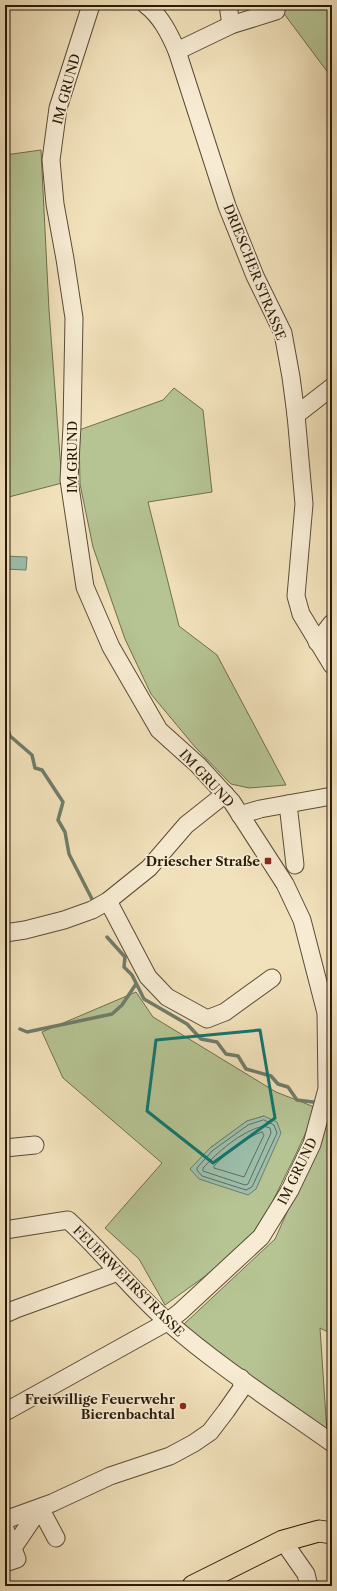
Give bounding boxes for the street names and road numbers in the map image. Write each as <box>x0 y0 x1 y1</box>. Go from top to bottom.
street label: IM GRUND <box>49 52 83 126</box>
street label: DRIESCHER STRASSE <box>220 202 290 342</box>
street label: IM GRUND <box>64 421 80 493</box>
street label: IM GRUND <box>176 746 238 810</box>
street label: IM GRUND <box>274 1135 320 1207</box>
street label: FEUERWEHRSTRASSE <box>70 1222 188 1340</box>

